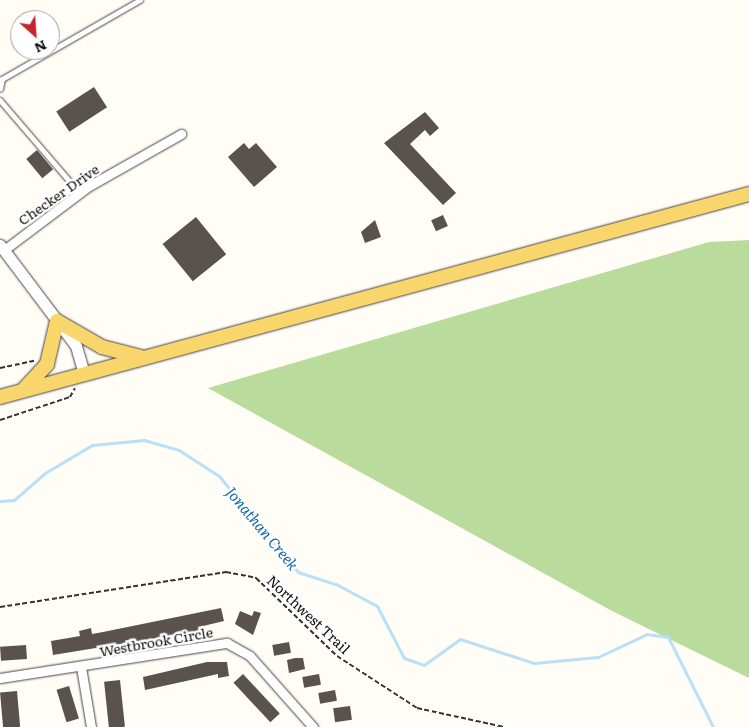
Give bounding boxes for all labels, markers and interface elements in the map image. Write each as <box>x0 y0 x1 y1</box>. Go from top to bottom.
north arrow <box>10 10 60 60</box>
text: N <box>31 36 51 59</box>
street label: Checker Drive <box>14 160 102 228</box>
water label: Jonathan Creek <box>223 483 303 573</box>
street label: Northwest Trail <box>264 571 354 657</box>
street label: Westbrook Circle <box>98 623 214 659</box>

